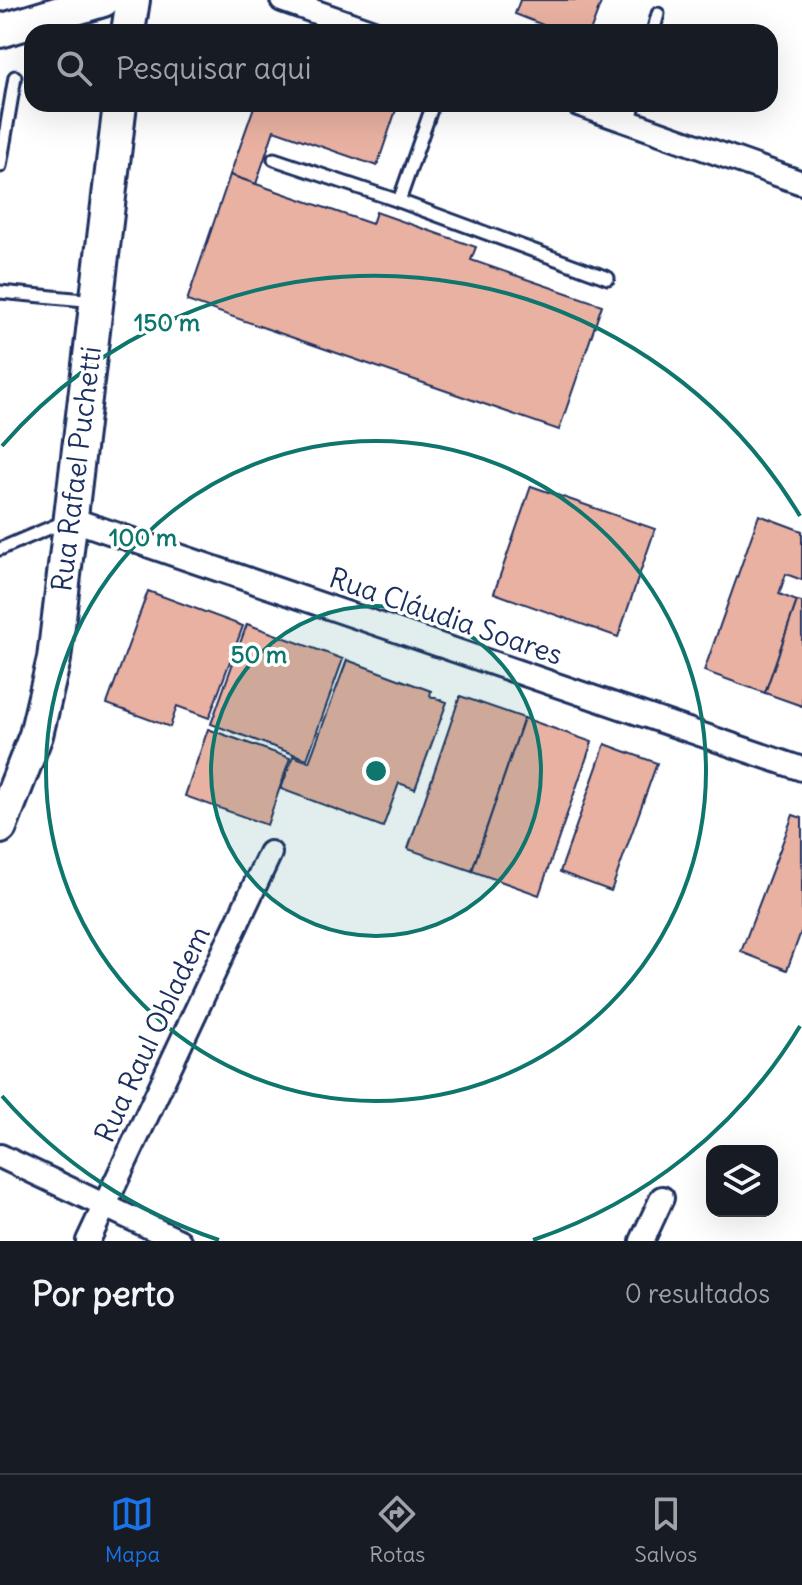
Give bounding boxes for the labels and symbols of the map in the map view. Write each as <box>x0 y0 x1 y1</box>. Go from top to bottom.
text: 150 m <box>134 307 200 337</box>
street label: Rua Rafael Puchetti <box>43 344 109 594</box>
text: 100 m <box>109 522 177 552</box>
street label: Rua Cláudia Soares <box>325 559 567 673</box>
text: 50 m <box>231 639 287 669</box>
centre of rings <box>362 757 390 785</box>
street label: Rua Raul Obladem <box>86 920 218 1148</box>

